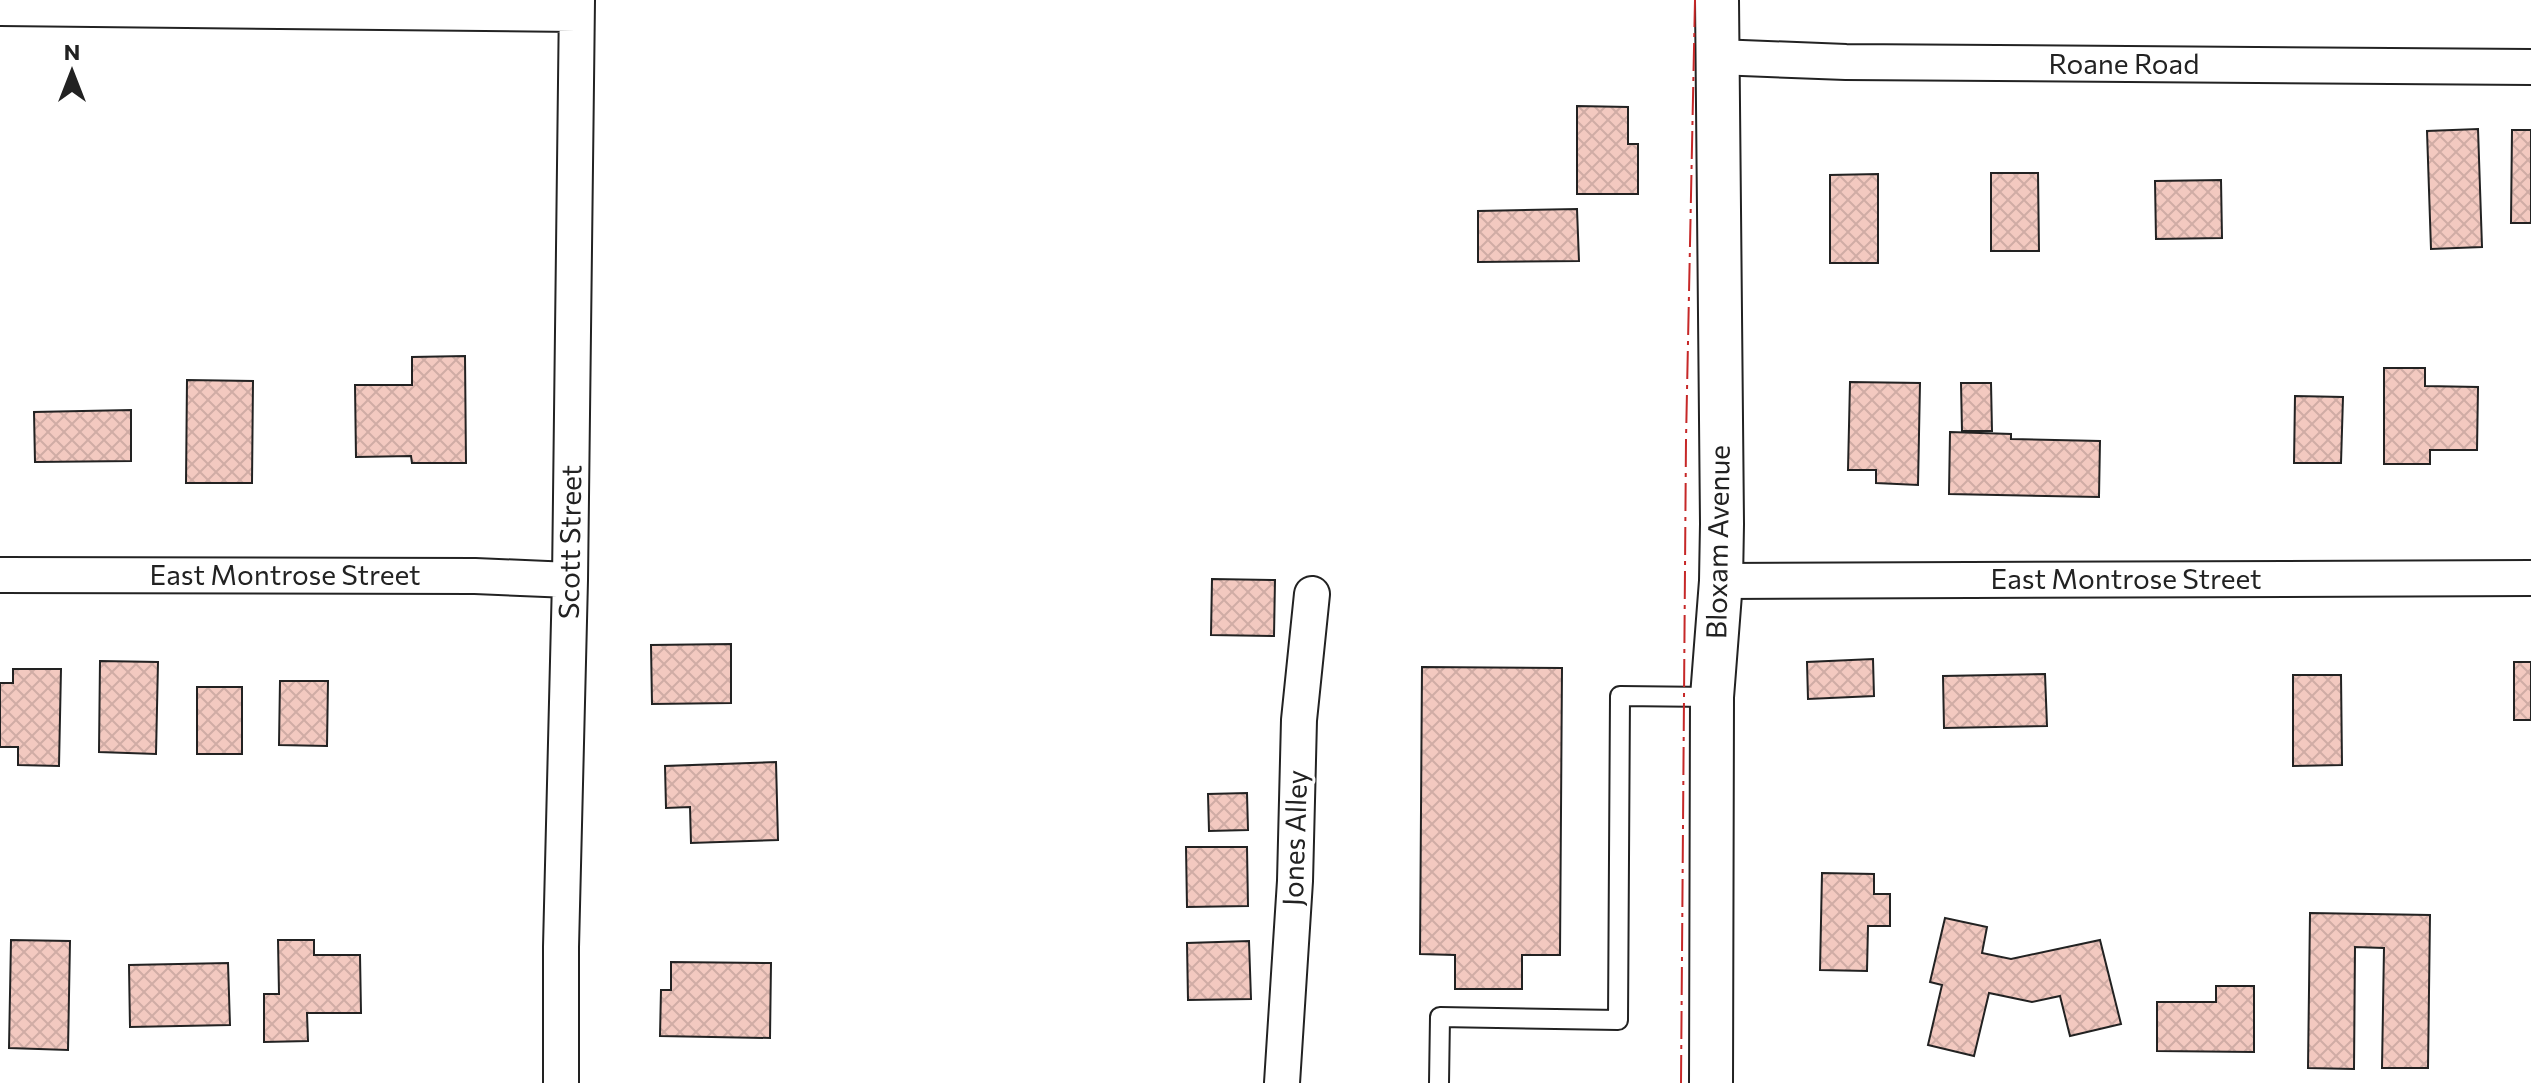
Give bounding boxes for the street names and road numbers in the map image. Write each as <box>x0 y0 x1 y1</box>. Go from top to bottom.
street label: Roane Road <box>2049 46 2199 80</box>
street label: Bloxam Avenue <box>1698 445 1736 639</box>
street label: Scott Street <box>551 465 587 619</box>
street label: East Montrose Street <box>150 557 420 591</box>
street label: East Montrose Street <box>1991 561 2261 595</box>
street label: Jones Alley <box>1275 769 1313 907</box>

